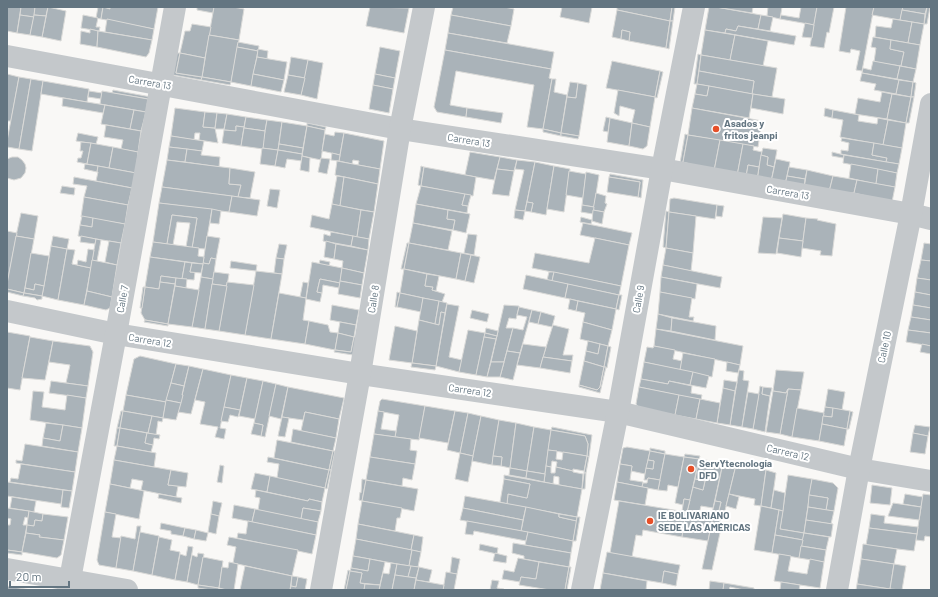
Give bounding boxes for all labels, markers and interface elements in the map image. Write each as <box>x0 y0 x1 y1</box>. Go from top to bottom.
street label: Carrera 13 <box>128 72 172 92</box>
place label: Asados y fritos jeanpi <box>724 117 778 141</box>
marker: Asados y fritos jeanpi <box>711 124 721 134</box>
street label: Carrera 13 <box>447 131 491 149</box>
street label: Carrera 13 <box>766 182 810 202</box>
street label: Calle 7 <box>114 284 130 314</box>
street label: Calle 8 <box>365 284 381 314</box>
street label: Calle 9 <box>630 284 646 314</box>
street label: Calle 10 <box>875 330 893 364</box>
street label: Carrera 12 <box>128 331 172 349</box>
street label: Carrera 12 <box>448 381 492 399</box>
street label: Carrera 12 <box>766 441 810 463</box>
place label: ServYtecnología DFD <box>699 457 772 481</box>
marker: ServYtecnología DFD <box>686 464 696 474</box>
place label: IE BOLIVARIANO SEDE LAS AMÉRICAS <box>658 509 751 533</box>
marker: IE BOLIVARIANO SEDE LAS AMÉRICAS <box>645 516 655 526</box>
scale bar <box>10 563 69 589</box>
text: 20 m <box>16 569 42 583</box>

